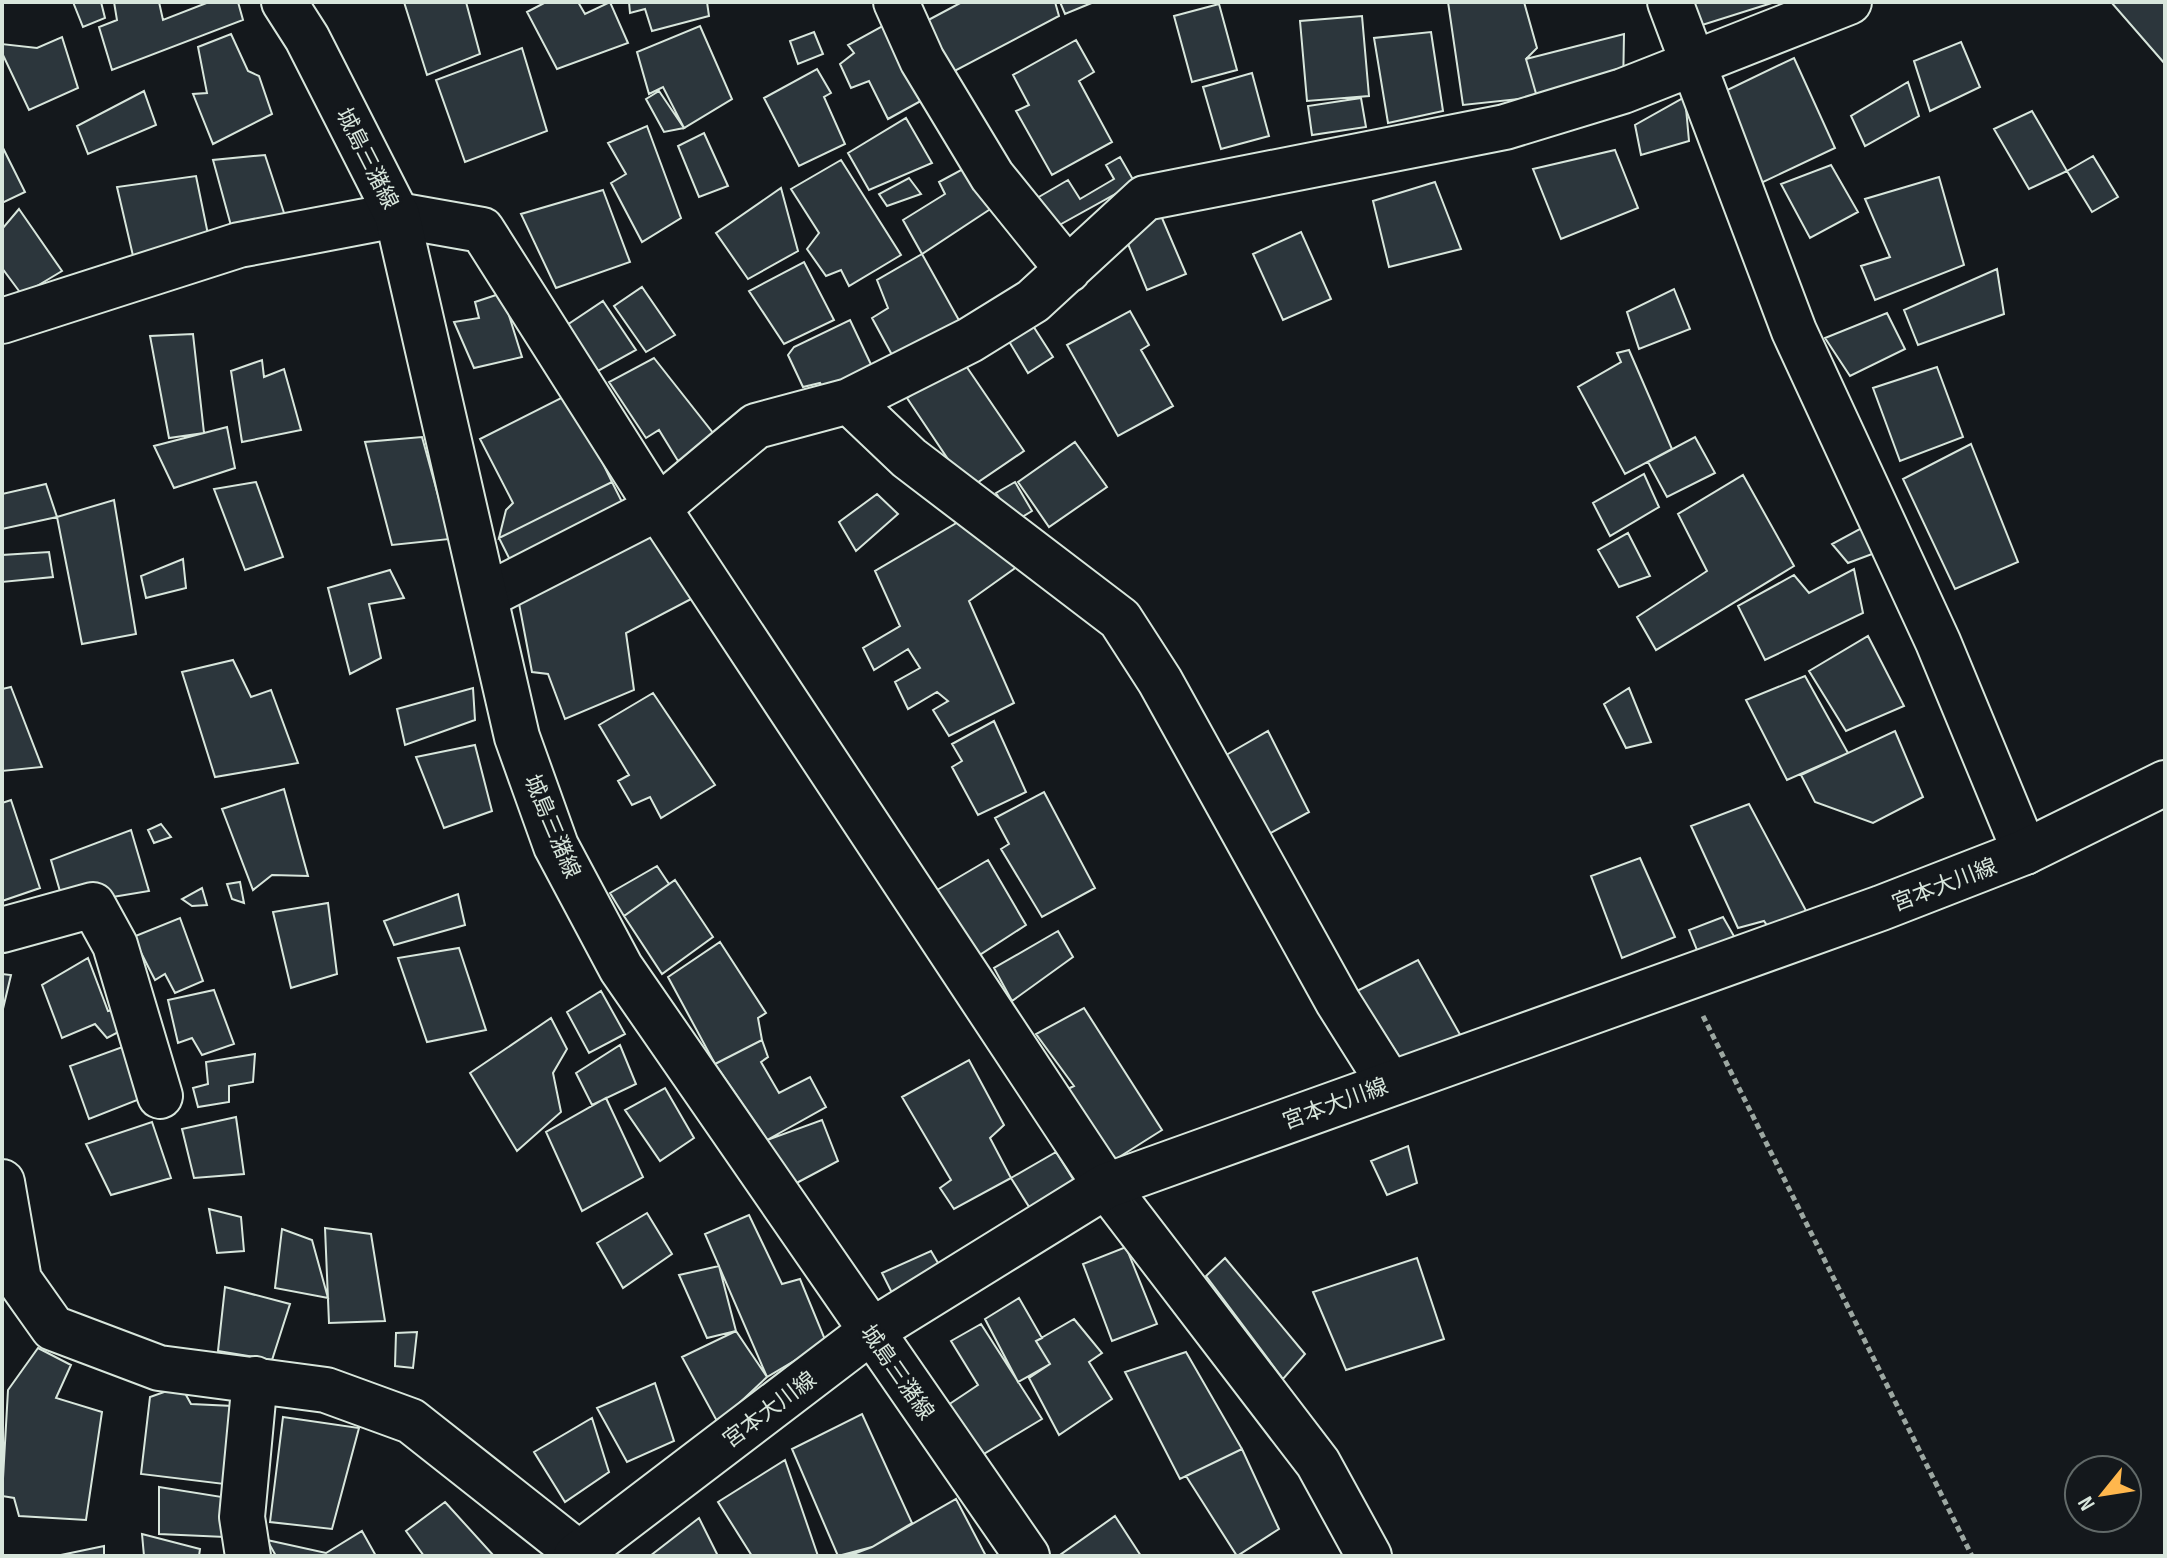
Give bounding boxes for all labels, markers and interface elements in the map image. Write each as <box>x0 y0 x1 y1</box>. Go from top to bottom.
street label: 城島三潴線 <box>330 104 404 214</box>
street label: 城島三潴線 <box>518 771 586 882</box>
street label: 宮本大川線 <box>1888 853 2001 918</box>
street label: 宮本大川線 <box>1279 1073 1392 1136</box>
street label: 城島三潴線 <box>854 1320 939 1426</box>
street label: 宮本大川線 <box>718 1366 822 1454</box>
north arrow <box>2063 1454 2143 1534</box>
text: N <box>2072 1491 2102 1515</box>

